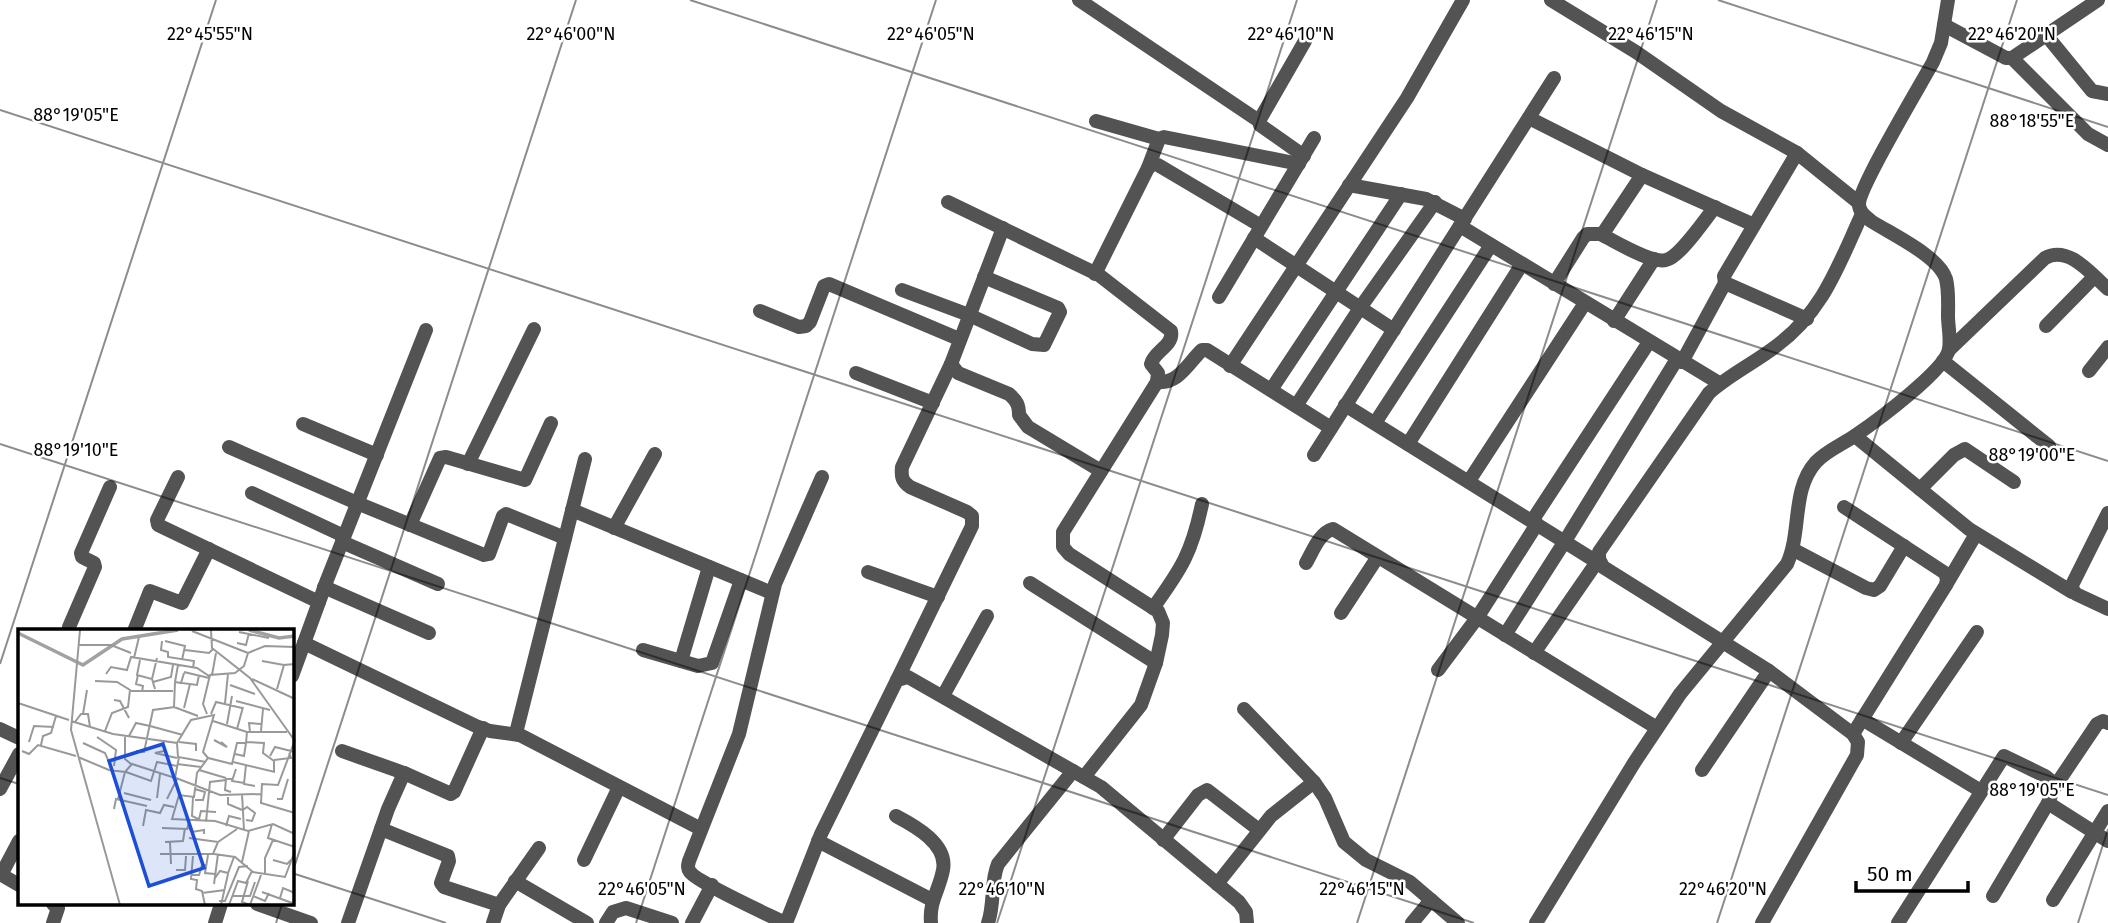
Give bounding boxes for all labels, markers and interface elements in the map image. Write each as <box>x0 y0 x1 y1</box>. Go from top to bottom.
text: 22°45'55"N <box>167 23 253 45</box>
text: 22°46'00"N <box>526 23 616 45</box>
text: 22°46'05"N <box>887 23 975 45</box>
text: 22°46'10"N <box>1247 23 1335 45</box>
text: 22°46'15"N <box>1608 23 1694 45</box>
text: 22°46'20"N <box>1968 23 2056 45</box>
text: 88°19'05"E <box>33 104 119 126</box>
text: 88°18'55"E <box>1990 110 2074 132</box>
text: 88°19'10"E <box>34 439 118 461</box>
text: 88°19'00"E <box>1989 444 2075 466</box>
inset map <box>18 629 294 906</box>
text: 88°19'05"E <box>1989 779 2075 801</box>
scale bar <box>1856 850 1968 894</box>
text: 50 m <box>1867 861 1913 887</box>
text: 22°46'05"N <box>598 878 686 900</box>
text: 22°46'10"N <box>958 878 1046 900</box>
text: 22°46'15"N <box>1319 878 1405 900</box>
text: 22°46'20"N <box>1679 878 1767 900</box>

